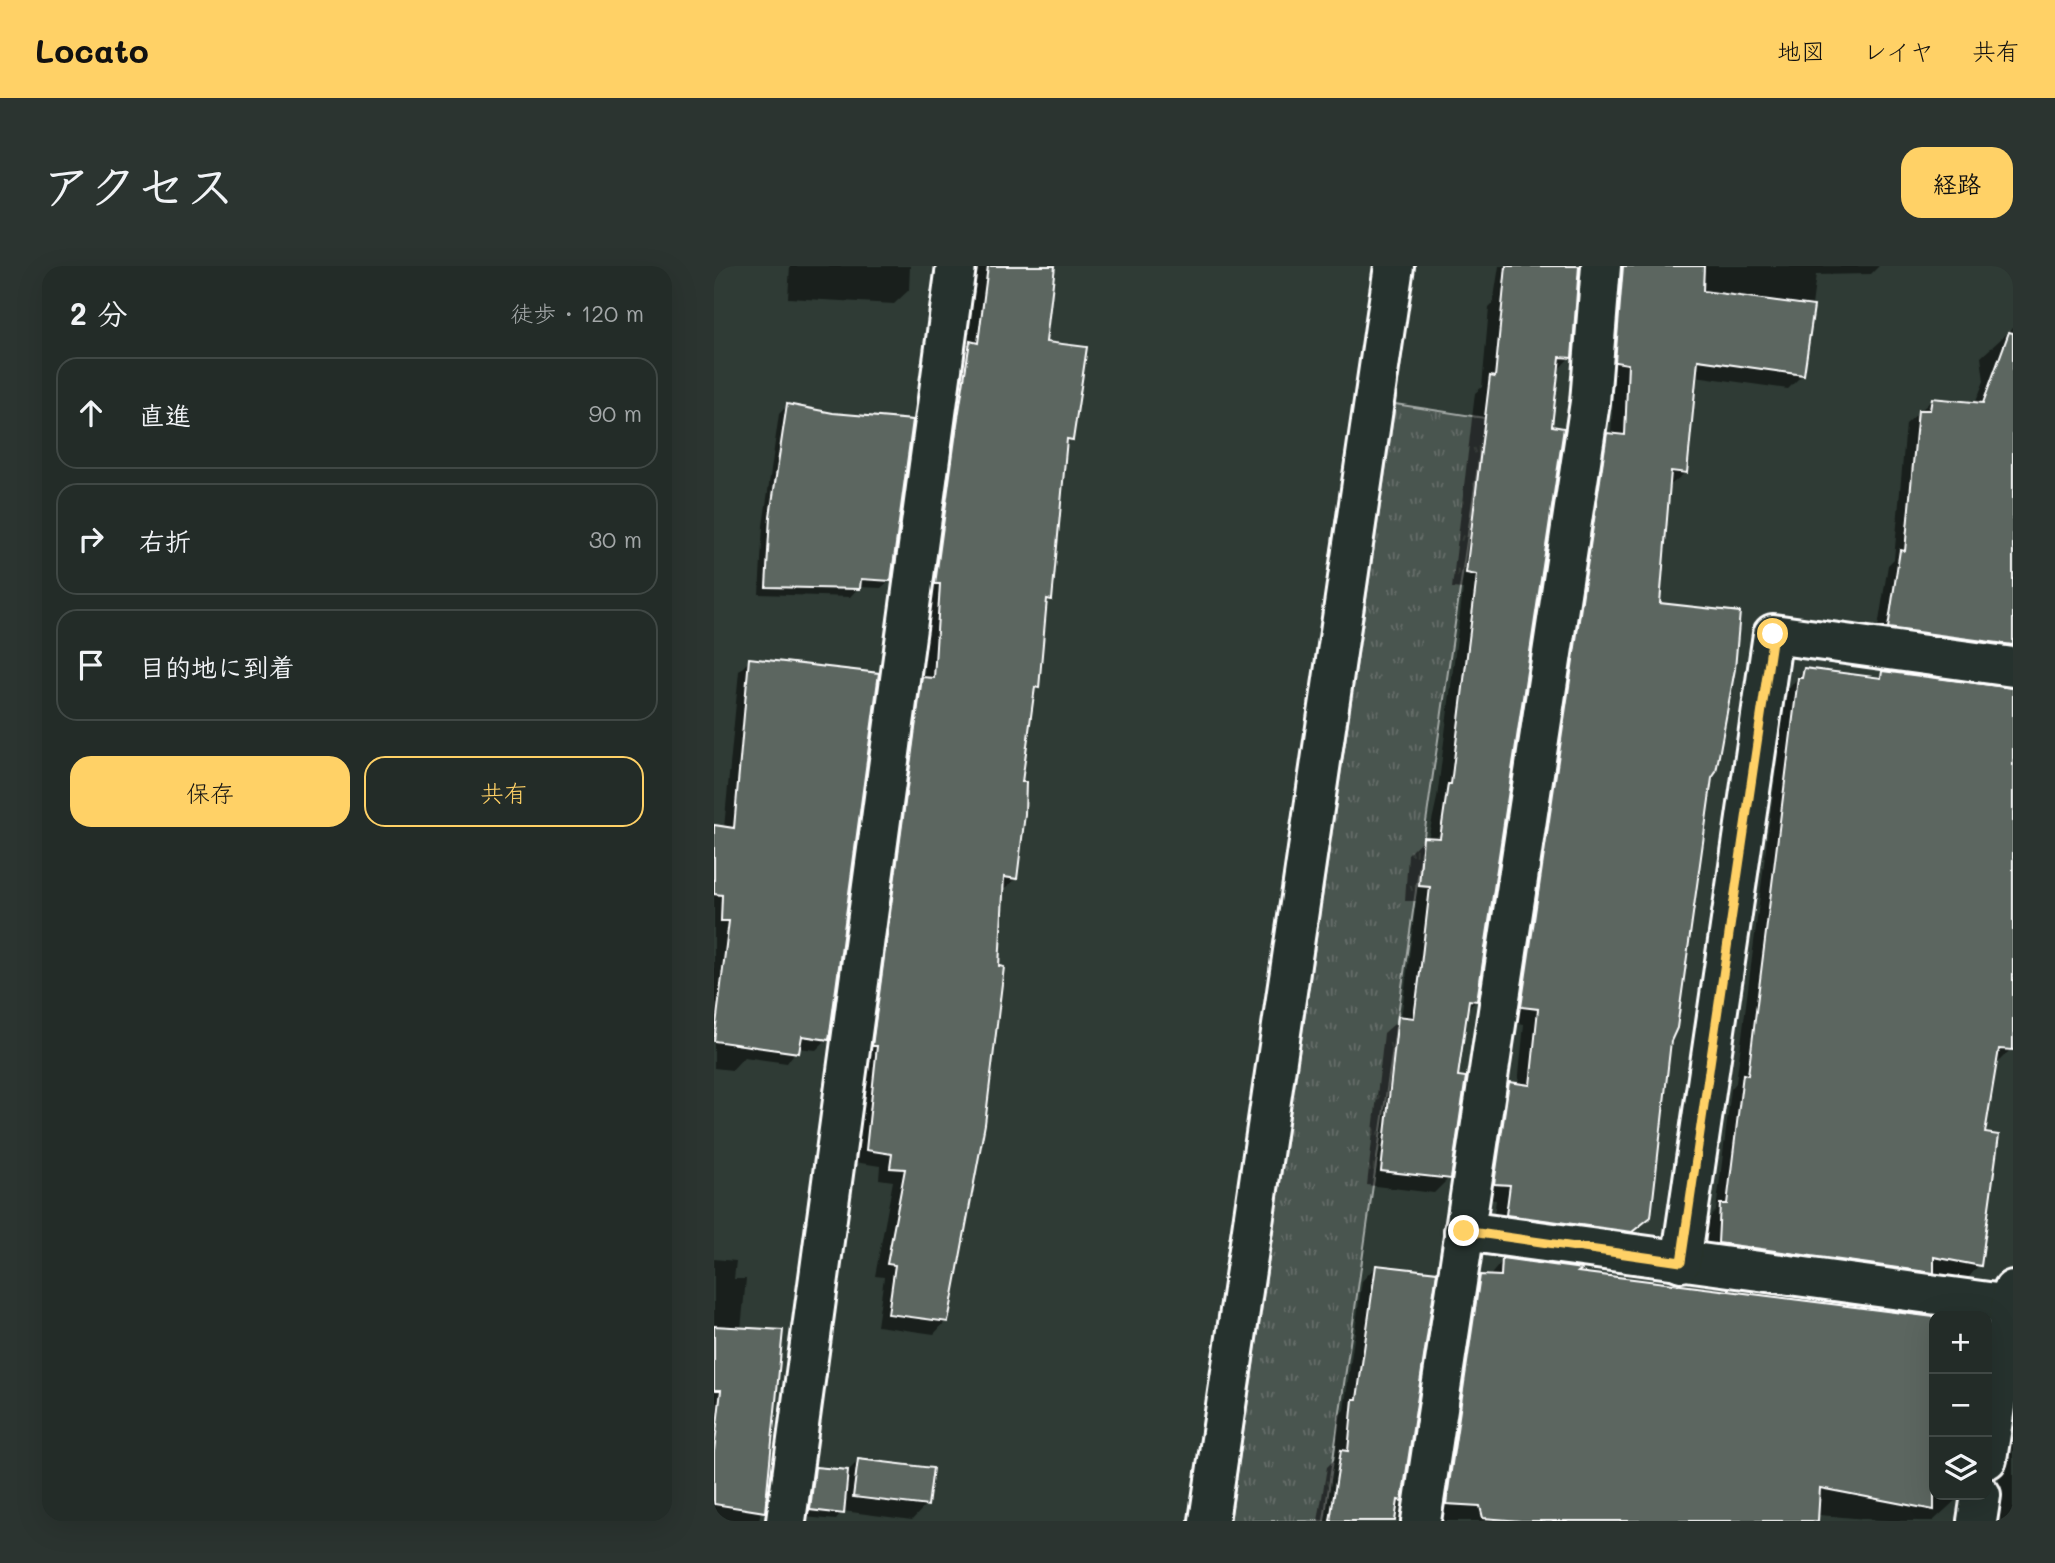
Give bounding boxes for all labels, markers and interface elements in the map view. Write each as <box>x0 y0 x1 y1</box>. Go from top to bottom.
text: Locato <box>35 28 149 71</box>
text: 地図 <box>1777 35 1825 66</box>
text: レイヤ <box>1863 35 1934 66</box>
text: 共有 <box>1972 35 2020 66</box>
button: 経路 <box>1901 147 2013 218</box>
text: アクセス <box>42 153 235 216</box>
text: 2 分 <box>70 293 128 333</box>
text: 徒歩 · 120 m <box>510 298 644 328</box>
icon: ahead <box>72 394 110 432</box>
text: 直進 <box>139 398 191 432</box>
text: 90 m <box>589 398 642 428</box>
icon: right <box>72 520 110 558</box>
text: 右折 <box>139 524 191 558</box>
text: 30 m <box>589 524 642 554</box>
route start <box>1757 618 1788 649</box>
icon: arrive <box>72 646 110 684</box>
text: 目的地に到着 <box>139 650 295 684</box>
button: 保存 <box>70 756 350 827</box>
button: 共有 <box>364 756 644 827</box>
route end <box>1448 1215 1479 1246</box>
map controls <box>1929 1311 1992 1500</box>
button: + <box>1929 1311 1992 1374</box>
button: − <box>1929 1374 1992 1437</box>
button: layers <box>1929 1437 1992 1500</box>

